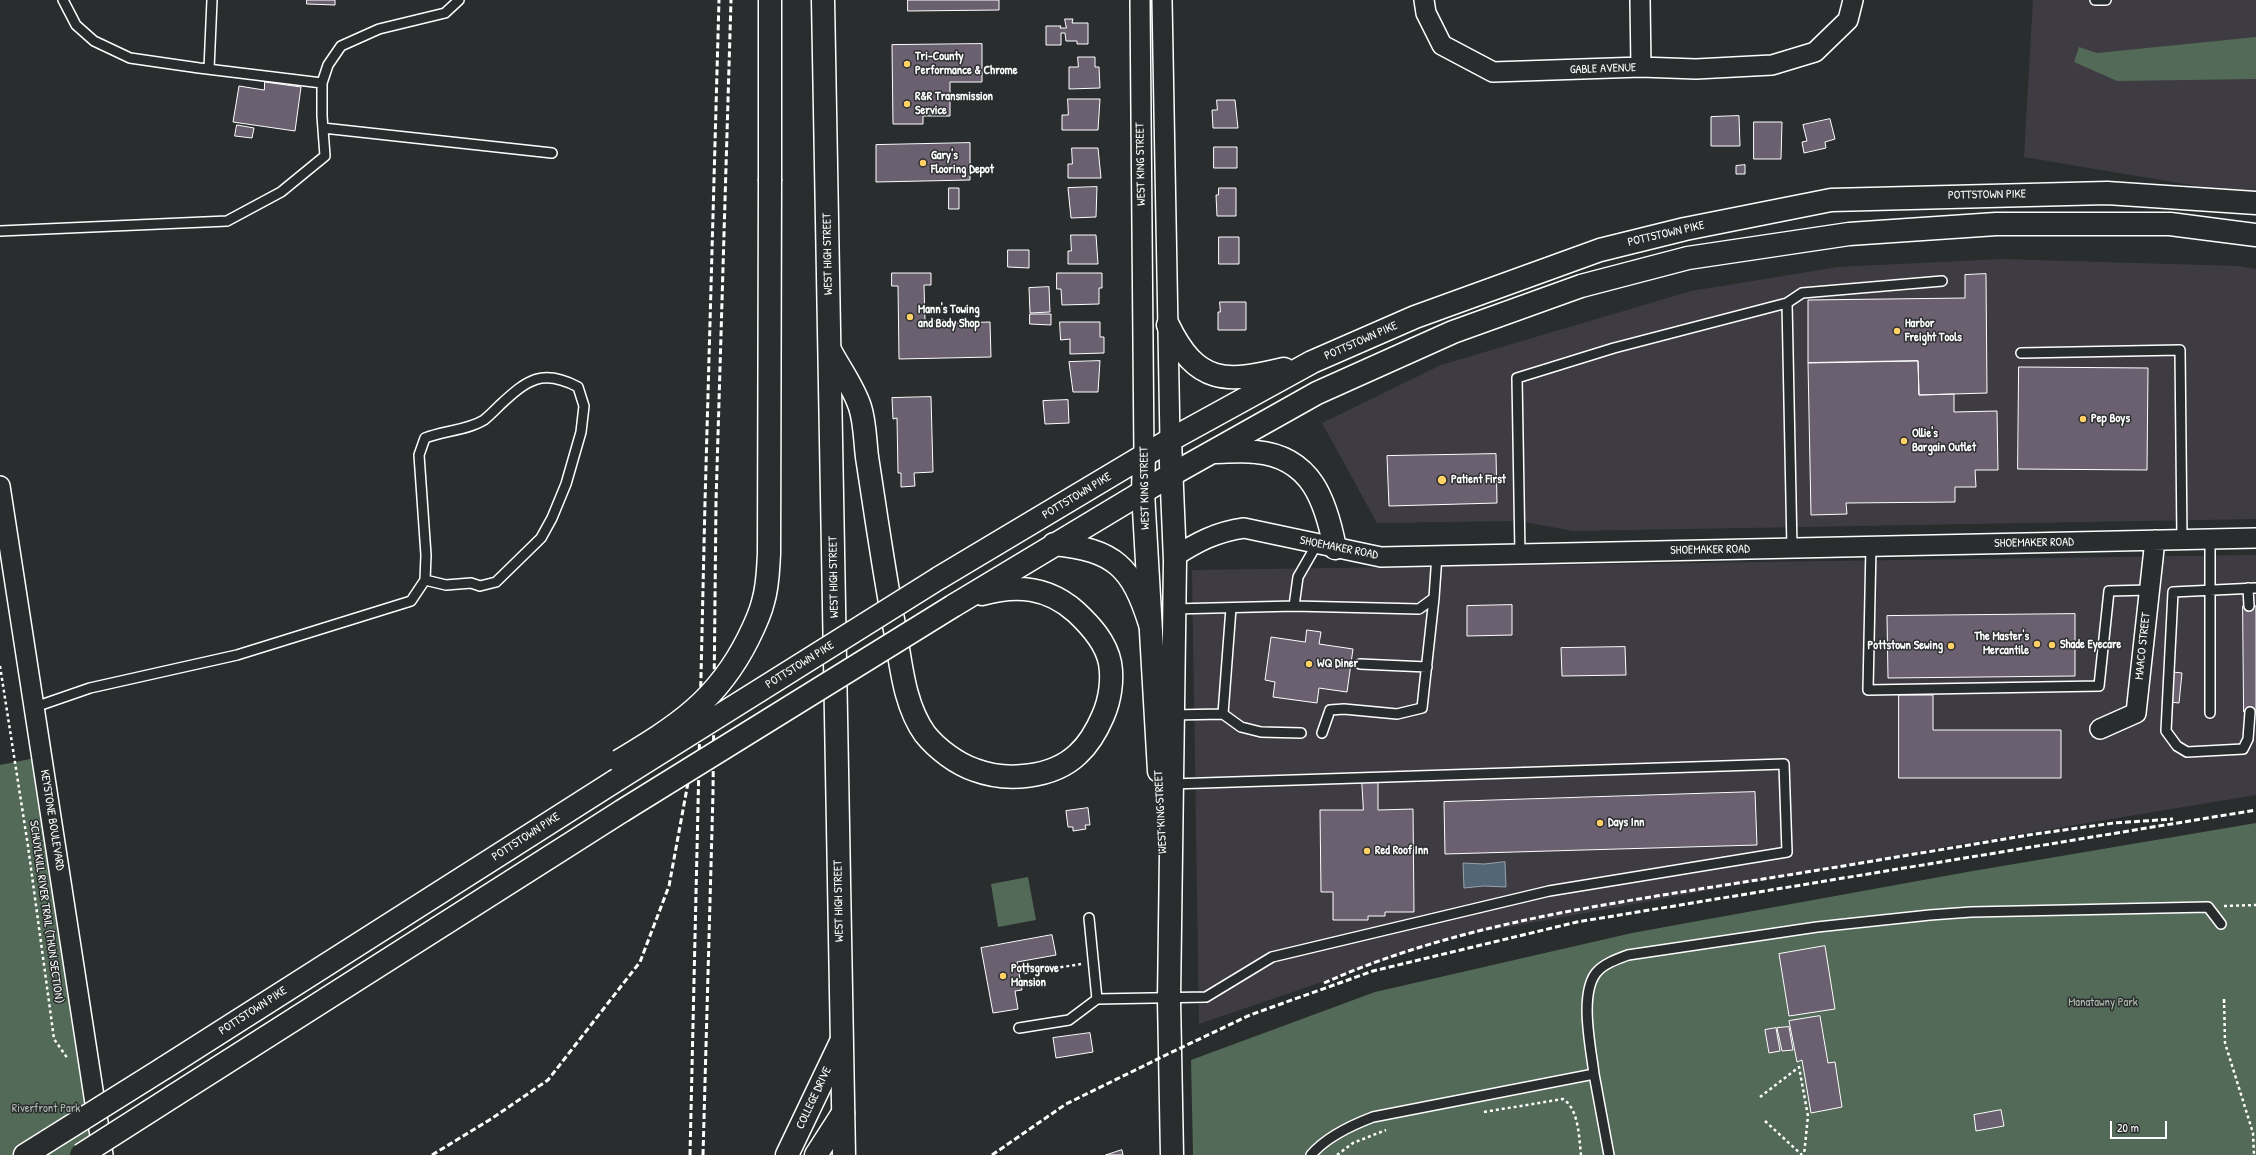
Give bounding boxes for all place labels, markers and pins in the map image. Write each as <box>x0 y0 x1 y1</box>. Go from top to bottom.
place label: Tri-County Performance & Chrome <box>915 50 1018 78</box>
marker: Tri-County Performance & Chrome <box>902 59 912 69</box>
place label: R&R Transmission Service <box>915 90 993 118</box>
marker: R&R Transmission Service <box>902 99 912 109</box>
place label: Gary's Flooring Depot <box>931 149 994 177</box>
marker: Gary's Flooring Depot <box>918 158 928 168</box>
place label: Mann's Towing and Body Shop <box>918 303 980 331</box>
marker: Mann's Towing and Body Shop <box>905 312 915 322</box>
place label: Harbor Freight Tools <box>1905 317 1962 345</box>
marker: Harbor Freight Tools <box>1892 326 1902 336</box>
place label: Pep Boys <box>2091 412 2130 426</box>
marker: Pep Boys <box>2078 414 2088 424</box>
place label: Ollie's Bargain Outlet <box>1912 427 1976 455</box>
marker: Ollie's Bargain Outlet <box>1899 436 1909 446</box>
place label: Patient First <box>1451 473 1506 487</box>
marker: Patient First <box>1436 474 1448 486</box>
place label: The Master's Mercantile <box>1974 630 2029 658</box>
place label: Shade Eyecare <box>2060 638 2121 652</box>
place label: Pottstown Sewing <box>1868 639 1943 653</box>
marker: The Master's Mercantile <box>2032 639 2042 649</box>
marker: Shade Eyecare <box>2047 640 2057 650</box>
marker: Pottstown Sewing <box>1946 641 1956 651</box>
place label: WQ Diner <box>1317 657 1358 671</box>
marker: WQ Diner <box>1304 659 1314 669</box>
place label: Days Inn <box>1608 816 1645 830</box>
marker: Days Inn <box>1595 818 1605 828</box>
place label: Red Roof Inn <box>1375 844 1429 858</box>
marker: Red Roof Inn <box>1362 846 1372 856</box>
place label: Pottsgrove Mansion <box>1011 962 1059 990</box>
marker: Pottsgrove Mansion <box>998 971 1008 981</box>

